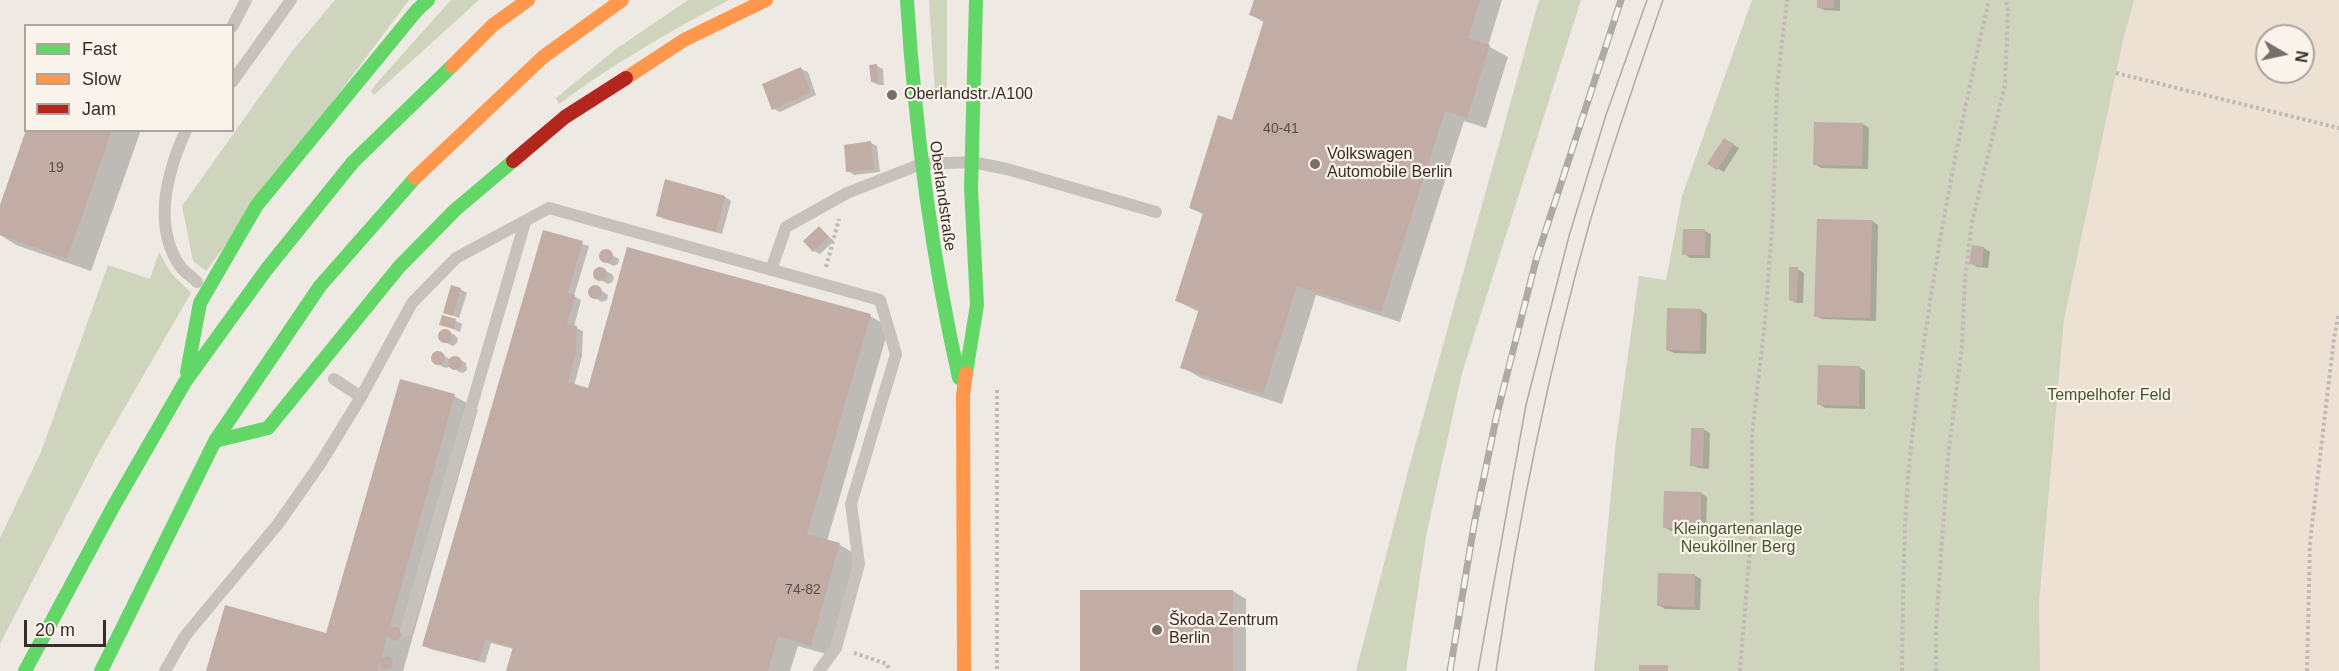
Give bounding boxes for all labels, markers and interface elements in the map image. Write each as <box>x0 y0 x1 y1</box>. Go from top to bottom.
legend <box>24 24 234 132</box>
north arrow <box>2255 24 2315 84</box>
text: Fast <box>82 39 117 59</box>
text: N <box>2292 50 2311 64</box>
text: Slow <box>82 69 121 89</box>
place label: Oberlandstr./A100 <box>904 85 1033 105</box>
marker: Oberlandstr./A100 <box>885 88 899 102</box>
text: Jam <box>82 99 116 119</box>
house number: 40-41 <box>1263 121 1299 137</box>
street label: Oberlandstraße <box>925 140 959 252</box>
place label: Volkswagen Automobile Berlin <box>1327 145 1452 183</box>
marker: Volkswagen Automobile Berlin <box>1308 157 1322 171</box>
house number: 19 <box>48 160 64 176</box>
park label: Tempelhofer Feld <box>2047 386 2171 406</box>
park label: Kleingartenanlage Neuköllner Berg <box>1674 520 1802 558</box>
house number: 74-82 <box>785 582 821 598</box>
scale bar <box>27 608 110 646</box>
place label: Škoda Zentrum Berlin <box>1169 611 1278 649</box>
text: 20 m <box>35 620 75 640</box>
marker: Škoda Zentrum Berlin <box>1150 623 1164 637</box>

